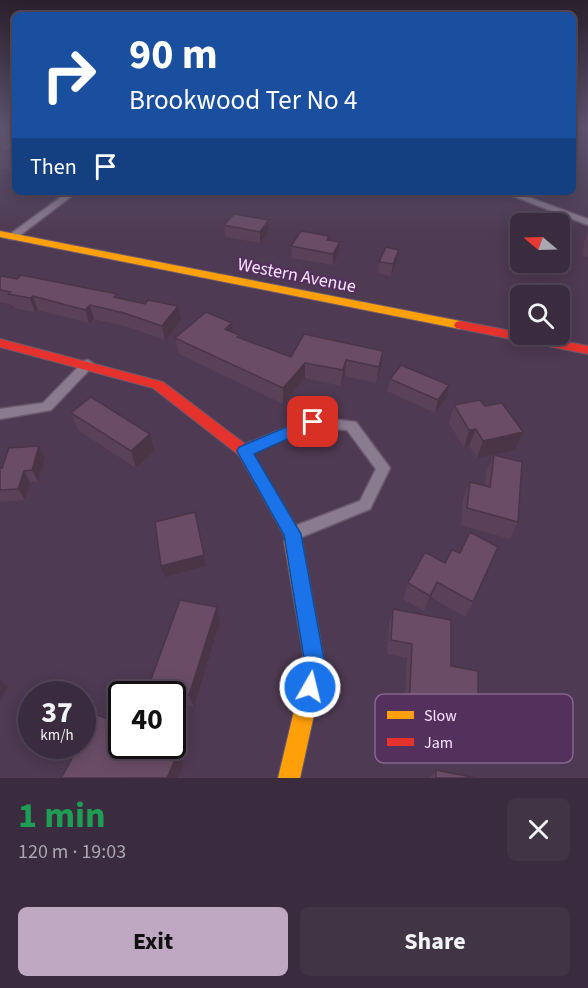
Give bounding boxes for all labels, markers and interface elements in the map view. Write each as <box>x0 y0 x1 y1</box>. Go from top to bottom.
text: 90 m <box>129 25 218 85</box>
icon: right <box>30 36 108 114</box>
text: Brookwood Ter No 4 <box>129 81 357 120</box>
icon: arrive <box>89 150 122 183</box>
text: Then <box>30 151 77 183</box>
north arrow <box>510 213 570 273</box>
map controls <box>510 213 570 345</box>
street label: Western Avenue <box>236 252 358 299</box>
button: search <box>510 285 570 345</box>
pin <box>287 396 338 447</box>
icon: arrive <box>296 405 329 438</box>
position arrow <box>278 655 342 719</box>
speed limit sign: 40 <box>108 681 186 759</box>
text: 37 <box>41 691 73 734</box>
legend <box>375 694 573 763</box>
text: Slow <box>424 705 457 727</box>
text: km/h <box>40 725 74 746</box>
text: Jam <box>424 732 453 754</box>
text: 1 min <box>18 790 106 841</box>
button: close <box>507 798 570 861</box>
text: 120 m · 19:03 <box>18 838 126 866</box>
button: Exit <box>18 907 288 976</box>
button: Share <box>300 907 570 976</box>

